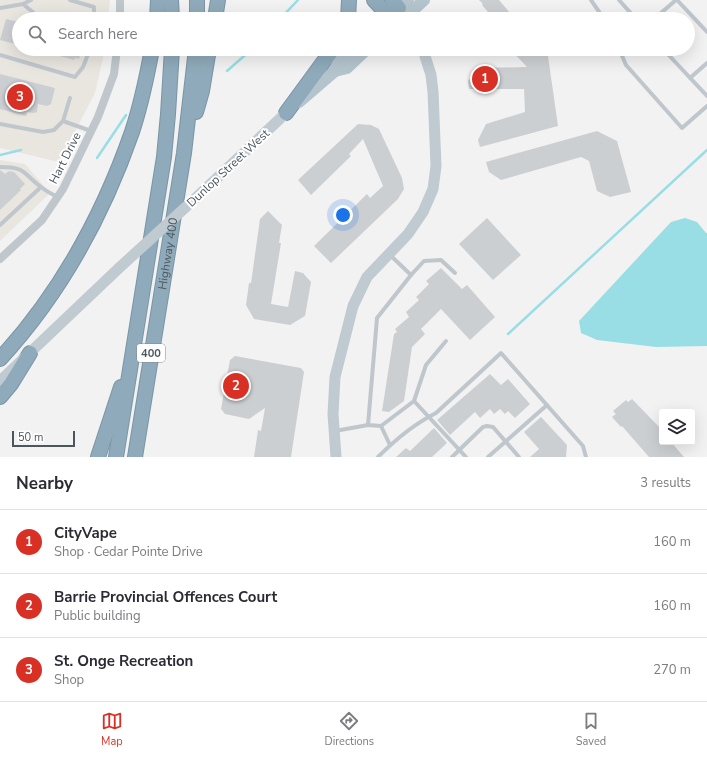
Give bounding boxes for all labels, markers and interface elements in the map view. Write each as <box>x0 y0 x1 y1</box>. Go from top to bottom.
search box <box>12 12 695 56</box>
icon: search <box>26 23 48 45</box>
text: Search here <box>58 24 138 44</box>
pin: 1 <box>472 64 498 94</box>
pin: 3 <box>7 82 33 112</box>
street label: Dunlop Street West <box>183 125 273 210</box>
street label: Hart Drive <box>45 129 85 187</box>
your location <box>333 205 353 225</box>
street label: Highway 400 <box>154 216 181 291</box>
road number: 400 <box>137 344 165 362</box>
pin: 2 <box>223 371 249 401</box>
map controls <box>659 409 695 445</box>
button: layers <box>659 409 695 445</box>
scale bar <box>12 429 75 448</box>
text: 50 m <box>18 430 43 445</box>
text: Nearby <box>16 472 73 495</box>
text: 3 results <box>640 474 691 492</box>
text: CityVape <box>54 523 117 543</box>
text: 1 <box>25 533 33 551</box>
text: 160 m <box>653 533 691 551</box>
text: Shop · Cedar Pointe Drive <box>54 543 203 561</box>
text: Barrie Provincial Offences Court <box>54 587 277 607</box>
text: 2 <box>25 597 33 615</box>
text: 160 m <box>653 597 691 615</box>
text: Public building <box>54 607 141 625</box>
text: St. Onge Recreation <box>54 651 193 671</box>
text: 3 <box>25 661 33 679</box>
text: 270 m <box>653 661 691 679</box>
text: Shop <box>54 671 84 689</box>
tab: Map <box>101 710 123 749</box>
tab: Directions <box>325 710 374 749</box>
tab: Saved <box>576 710 606 749</box>

